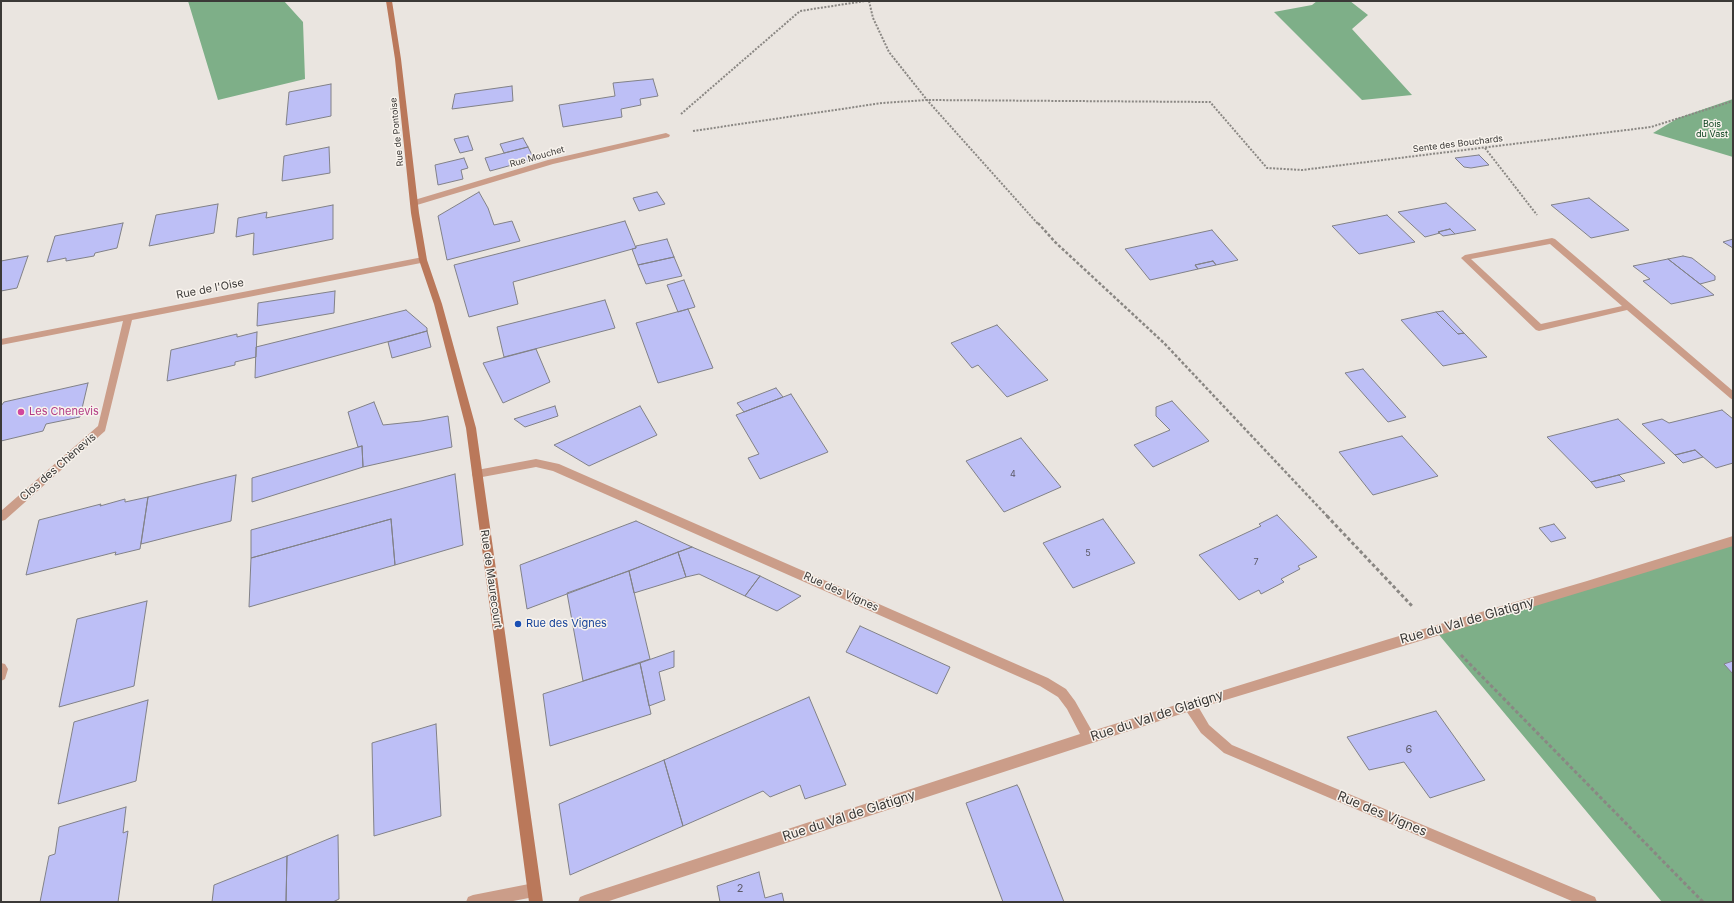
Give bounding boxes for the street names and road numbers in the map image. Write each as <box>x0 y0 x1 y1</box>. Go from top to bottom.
street label: Rue de Pontoise <box>388 97 406 167</box>
street label: Sente des Bouchards <box>1412 133 1504 155</box>
street label: Rue Mouchet <box>508 144 566 170</box>
street label: Rue de l'Oise <box>175 276 245 302</box>
street label: Clos des Chènevis <box>17 430 99 504</box>
street label: Rue de Maurecourt <box>478 529 504 629</box>
street label: Rue des Vignes <box>801 570 881 614</box>
street label: Rue du Val de Glatigny <box>1398 594 1536 648</box>
street label: Rue du Val de Glatigny <box>1089 687 1225 745</box>
street label: Rue du Val de Glatigny <box>781 787 917 845</box>
street label: Rue des Vignes <box>1335 788 1429 840</box>

